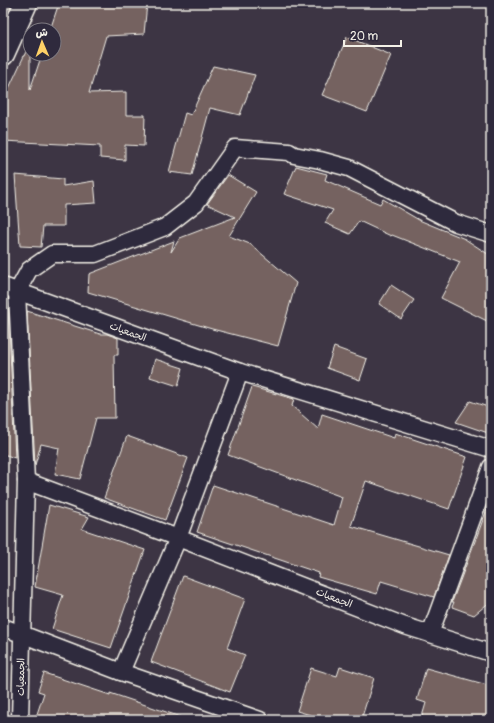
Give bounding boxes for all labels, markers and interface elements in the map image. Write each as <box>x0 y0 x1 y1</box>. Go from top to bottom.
north arrow <box>22 22 62 62</box>
scale bar <box>344 22 401 48</box>
text: ش <box>35 26 48 39</box>
text: 20 m <box>350 29 379 44</box>
street label: الجمعيات <box>108 320 148 344</box>
street label: الجمعيات <box>314 586 354 610</box>
street label: الجمعيات <box>15 658 27 696</box>

